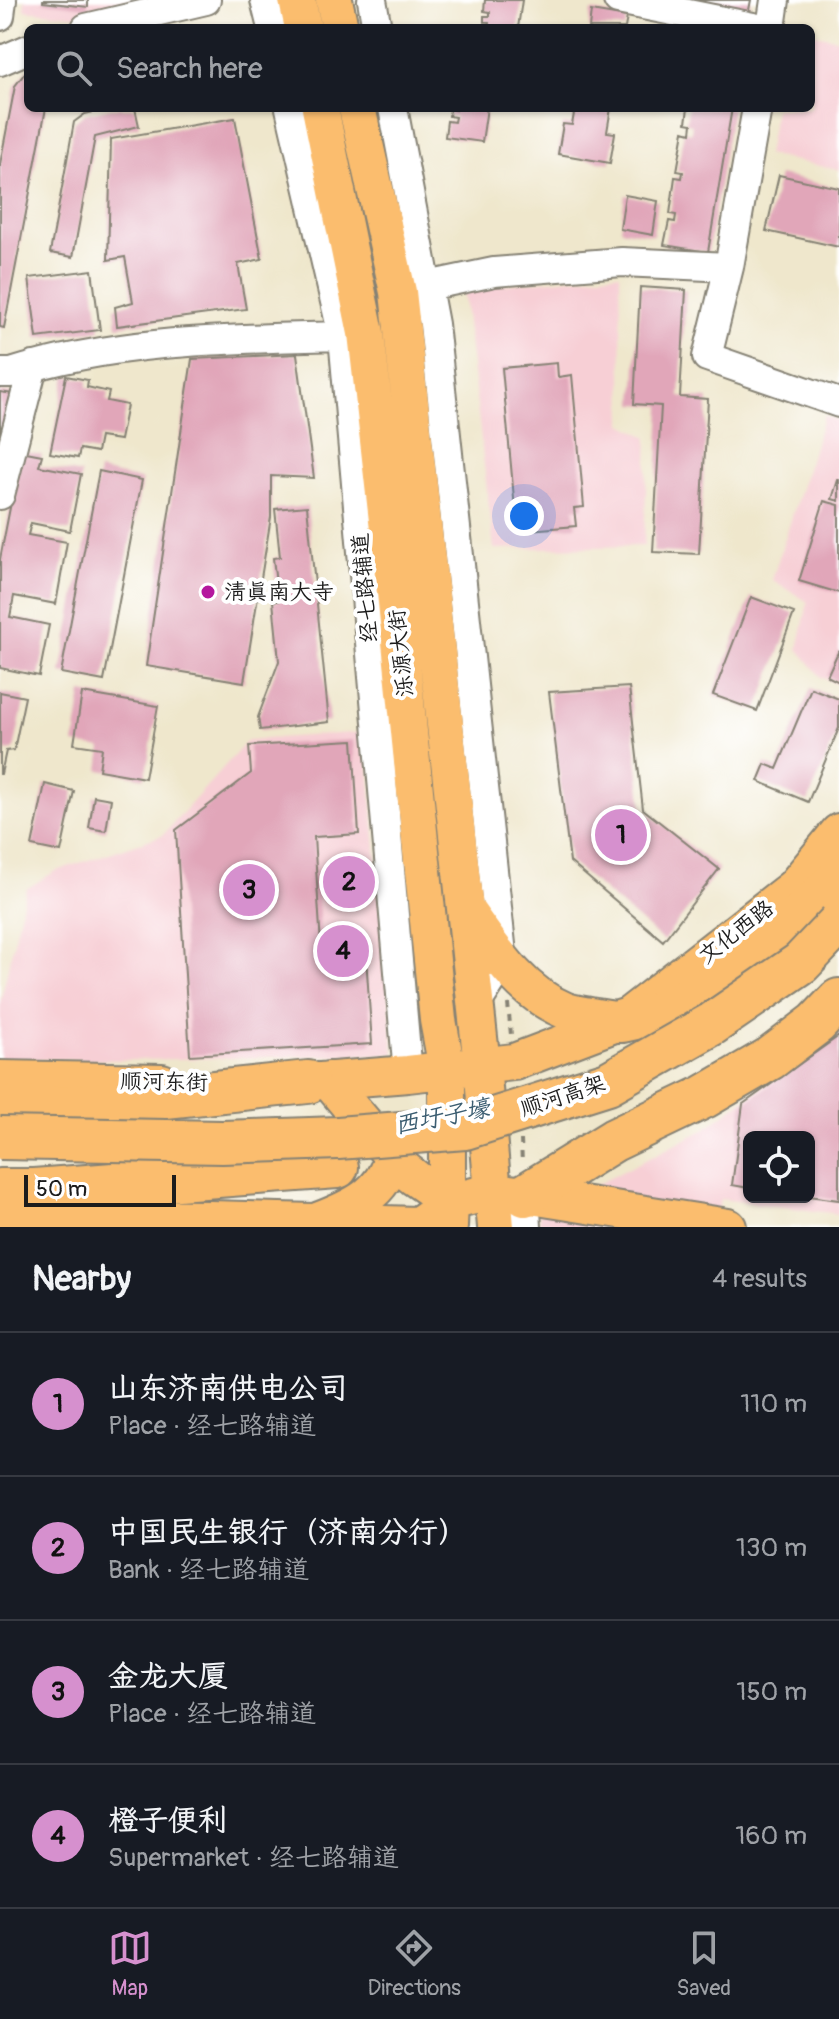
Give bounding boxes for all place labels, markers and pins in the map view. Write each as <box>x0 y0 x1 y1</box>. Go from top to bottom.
place label: 清真南大寺 <box>224 578 334 606</box>
marker: 清真南大寺 <box>199 583 217 601</box>
pin: 1 <box>595 805 647 865</box>
pin: 2 <box>323 852 375 912</box>
pin: 3 <box>223 860 275 920</box>
pin: 4 <box>317 921 369 981</box>

